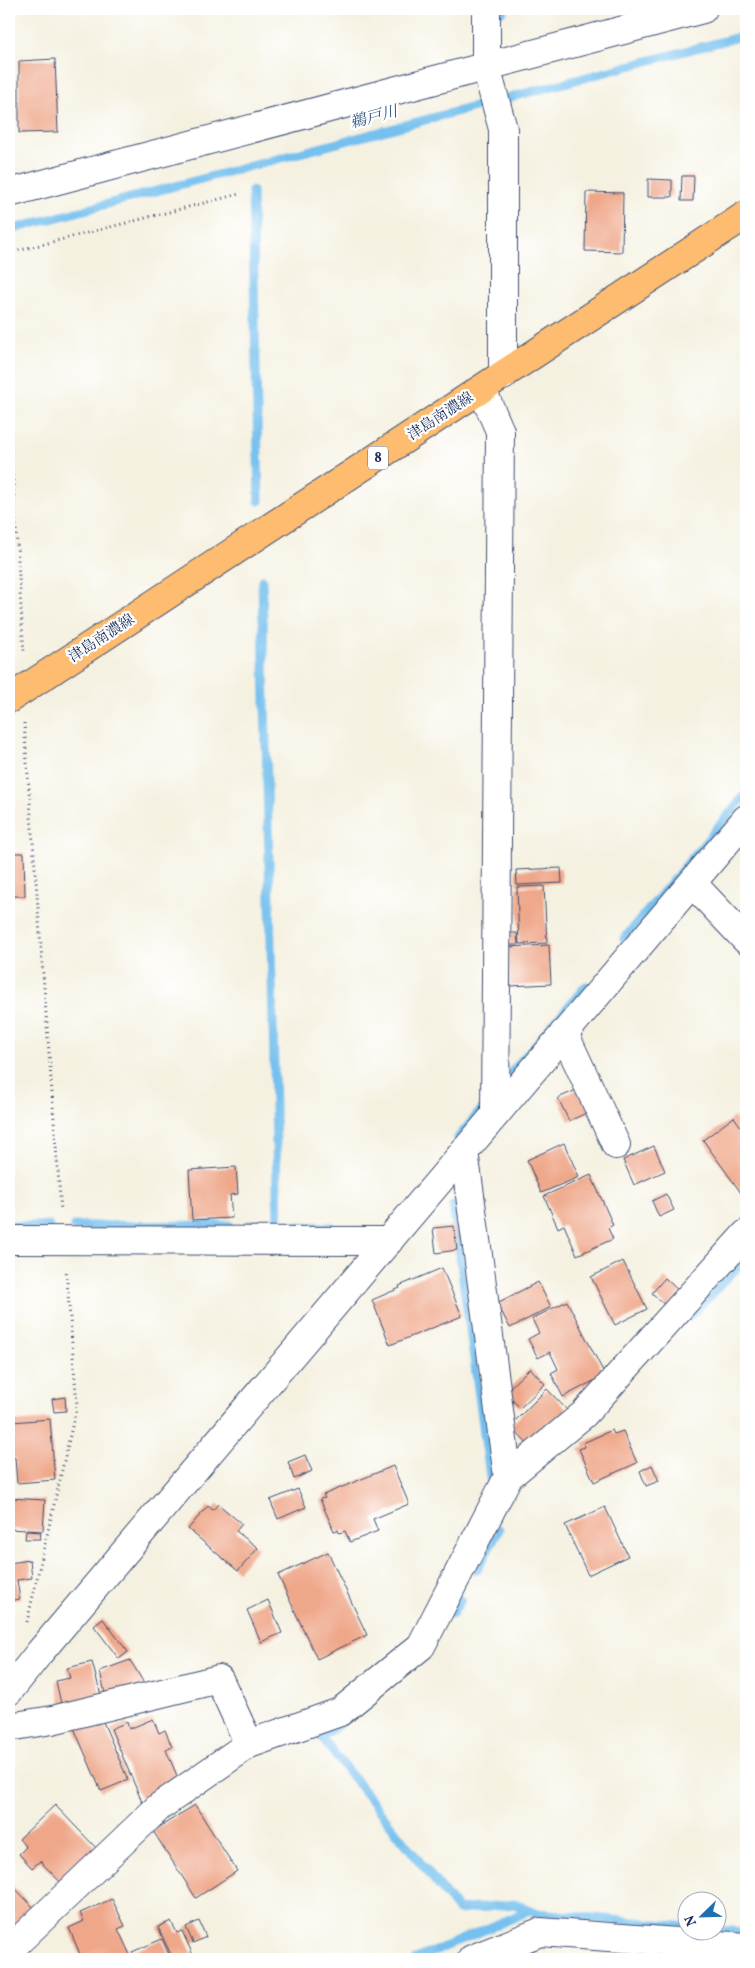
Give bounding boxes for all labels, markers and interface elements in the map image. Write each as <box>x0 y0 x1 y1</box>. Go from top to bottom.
water label: 鵜戸川 <box>348 101 402 135</box>
street label: 津島南濃線 <box>404 388 478 446</box>
road number: 8 <box>368 446 388 469</box>
street label: 津島南濃線 <box>65 610 139 668</box>
north arrow <box>678 1890 728 1940</box>
text: N <box>681 1912 702 1929</box>

